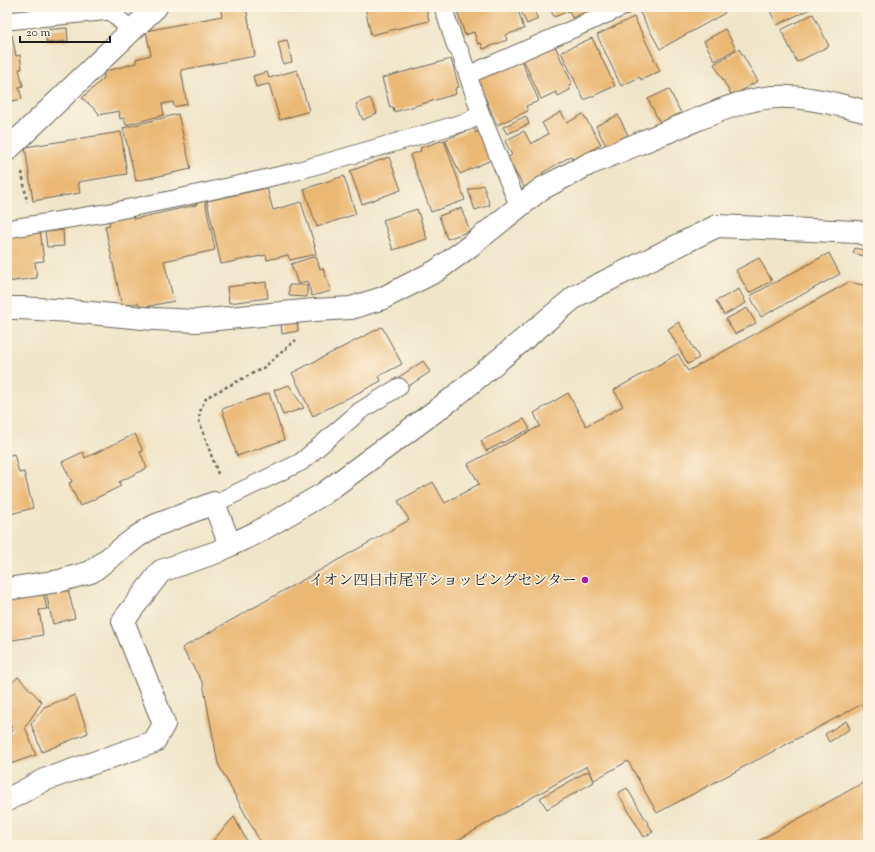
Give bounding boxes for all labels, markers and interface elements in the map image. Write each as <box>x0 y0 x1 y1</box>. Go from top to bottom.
scale bar <box>20 18 110 44</box>
text: 20 m <box>26 24 51 42</box>
place label: イオン四日市尾平ショッピングセンター <box>309 571 577 592</box>
marker: イオン四日市尾平ショッピングセンター <box>580 575 590 585</box>

